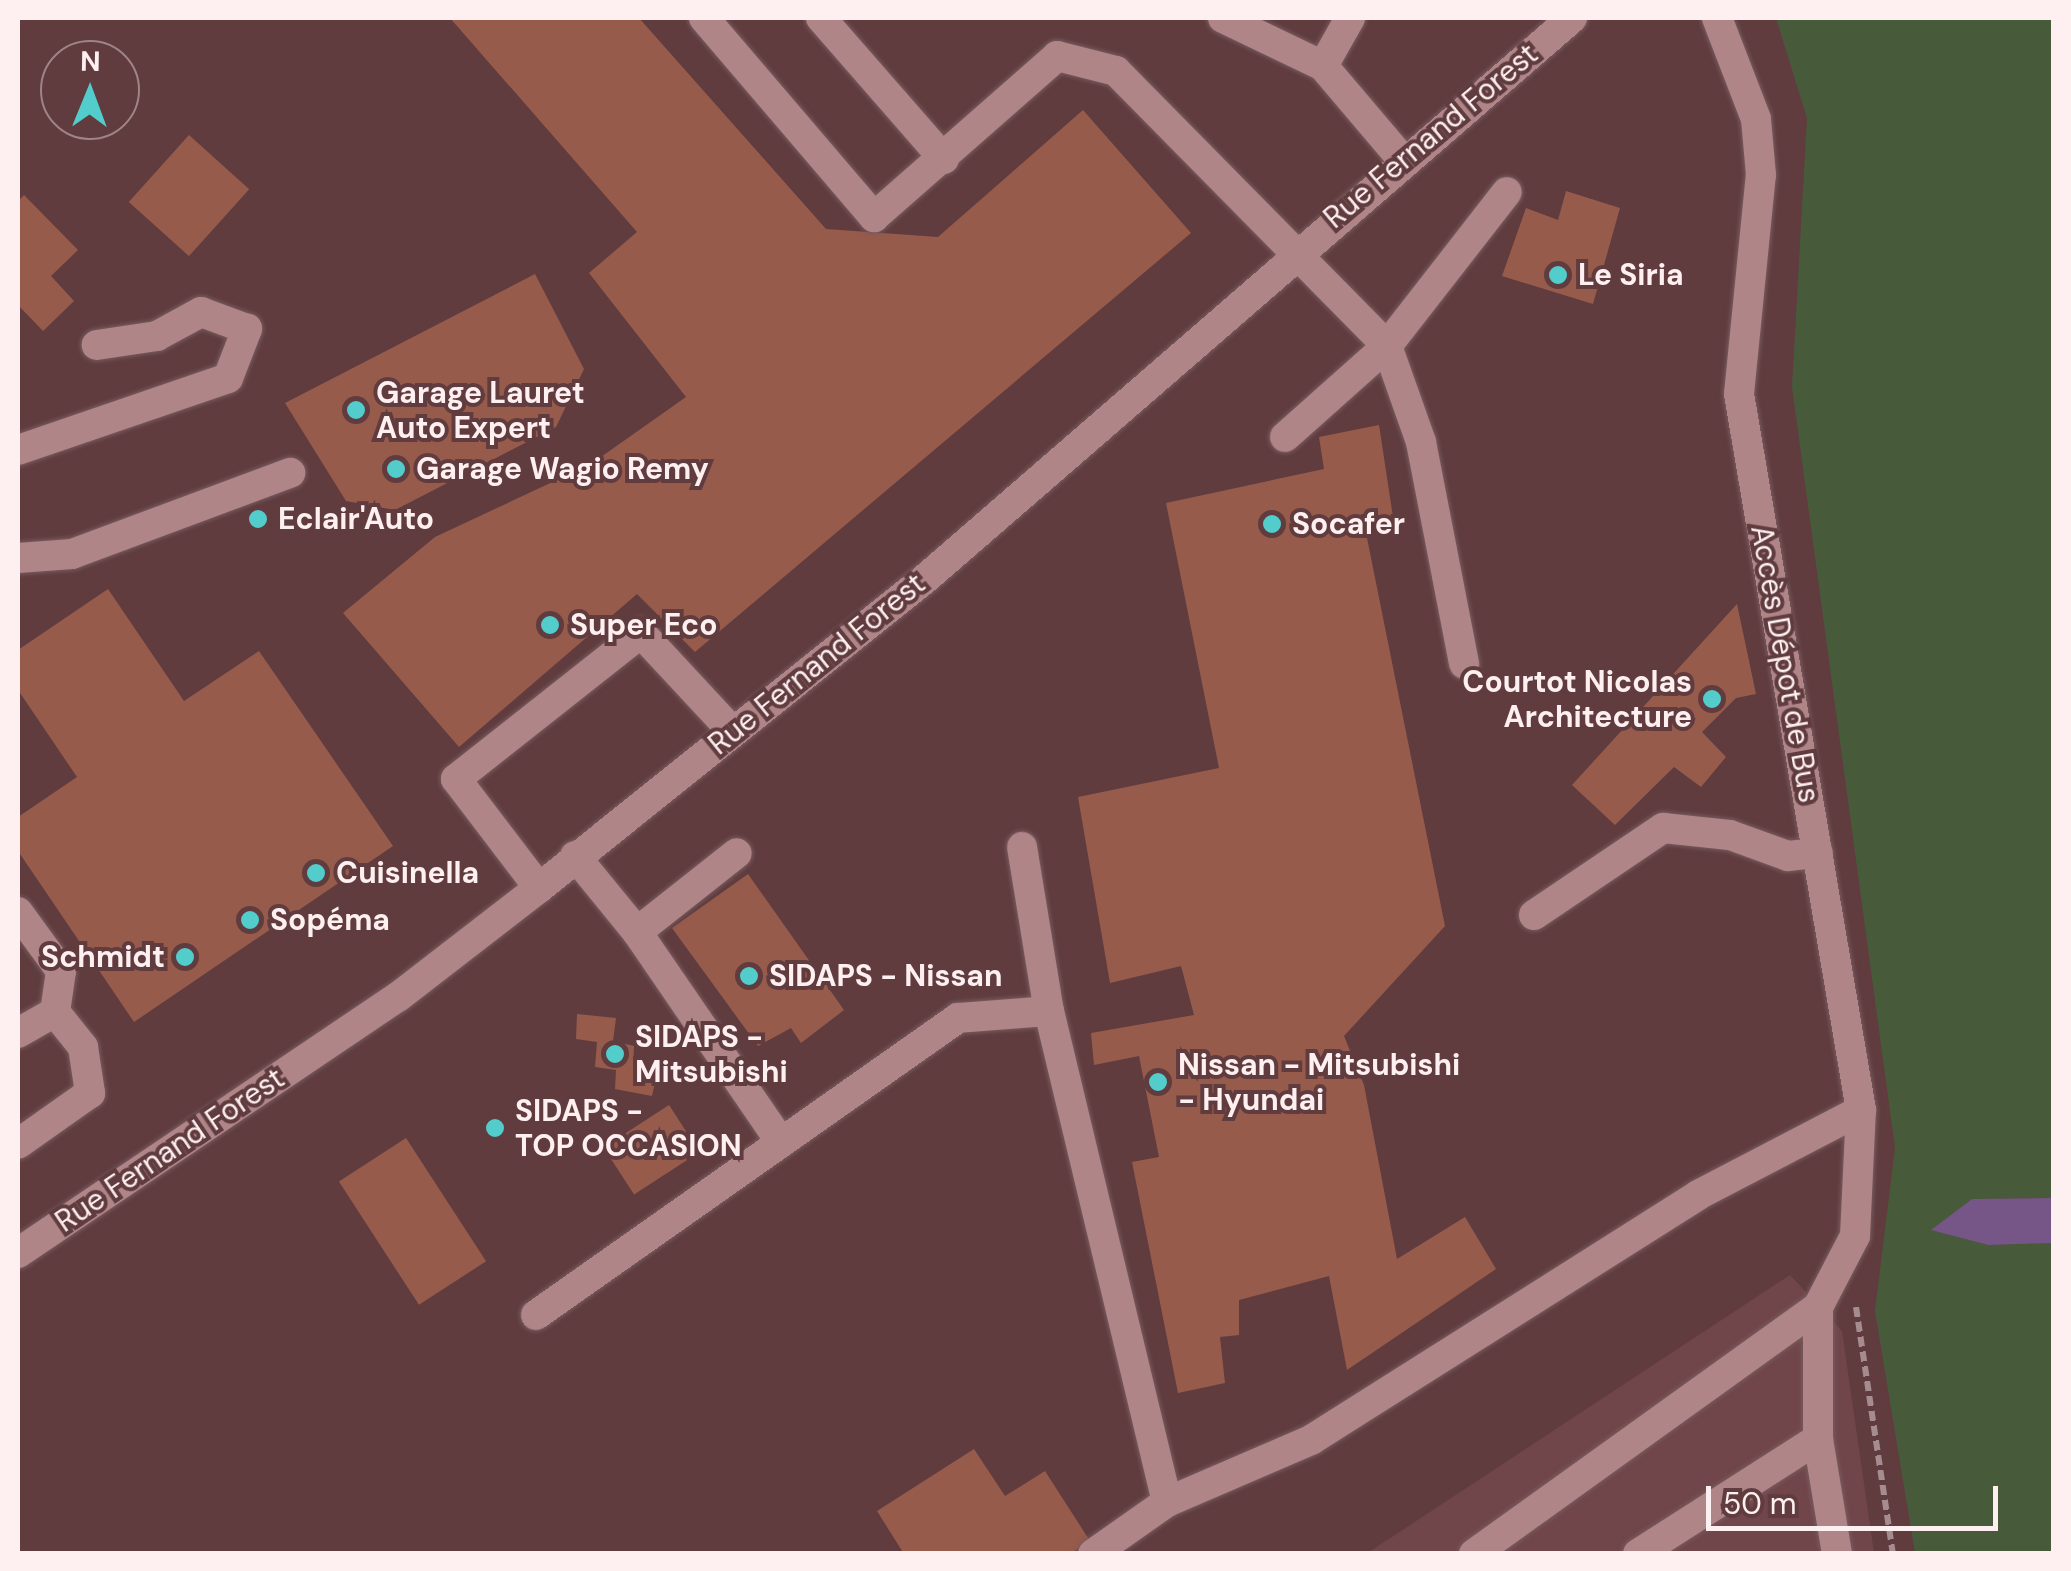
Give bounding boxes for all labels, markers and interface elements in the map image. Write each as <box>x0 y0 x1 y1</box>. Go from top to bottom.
street label: Rue Fernand Forest <box>1317 36 1545 236</box>
north arrow <box>40 40 140 140</box>
text: N <box>80 43 101 80</box>
place label: Le Siria <box>1578 257 1684 293</box>
marker: Le Siria <box>1547 264 1569 286</box>
place label: Garage Lauret Auto Expert <box>376 375 585 446</box>
marker: Garage Lauret Auto Expert <box>345 399 367 421</box>
place label: Garage Wagio Remy <box>416 451 709 487</box>
marker: Garage Wagio Remy <box>385 458 407 480</box>
place label: Eclair'Auto <box>278 501 434 537</box>
place label: Socafer <box>1292 506 1405 542</box>
marker: Eclair'Auto <box>247 508 269 530</box>
marker: Socafer <box>1261 513 1283 535</box>
street label: Accès Dépot de Bus <box>1743 522 1827 806</box>
street label: Rue Fernand Forest <box>702 566 932 762</box>
place label: Super Eco <box>570 607 718 643</box>
marker: Super Eco <box>539 614 561 636</box>
place label: Courtot Nicolas Architecture <box>1462 664 1692 734</box>
marker: Courtot Nicolas Architecture <box>1701 688 1723 710</box>
place label: Cuisinella <box>336 855 479 891</box>
marker: Cuisinella <box>305 862 327 884</box>
place label: Sopéma <box>270 902 390 938</box>
marker: Sopéma <box>239 909 261 931</box>
place label: Schmidt <box>41 939 165 975</box>
marker: Schmidt <box>174 946 196 968</box>
place label: SIDAPS - Nissan <box>769 958 1002 994</box>
marker: SIDAPS - Nissan <box>738 965 760 987</box>
place label: SIDAPS - Mitsubishi <box>635 1019 788 1090</box>
marker: SIDAPS - Mitsubishi <box>604 1043 626 1065</box>
place label: Nissan - Mitsubishi - Hyundai <box>1178 1047 1460 1118</box>
street label: Rue Fernand Forest <box>49 1060 291 1240</box>
marker: Nissan - Mitsubishi - Hyundai <box>1147 1071 1169 1093</box>
place label: SIDAPS - TOP OCCASION <box>515 1093 742 1164</box>
marker: SIDAPS - TOP OCCASION <box>484 1117 506 1139</box>
scale bar <box>1711 1466 2004 1528</box>
text: 50 m <box>1723 1484 1797 1523</box>

